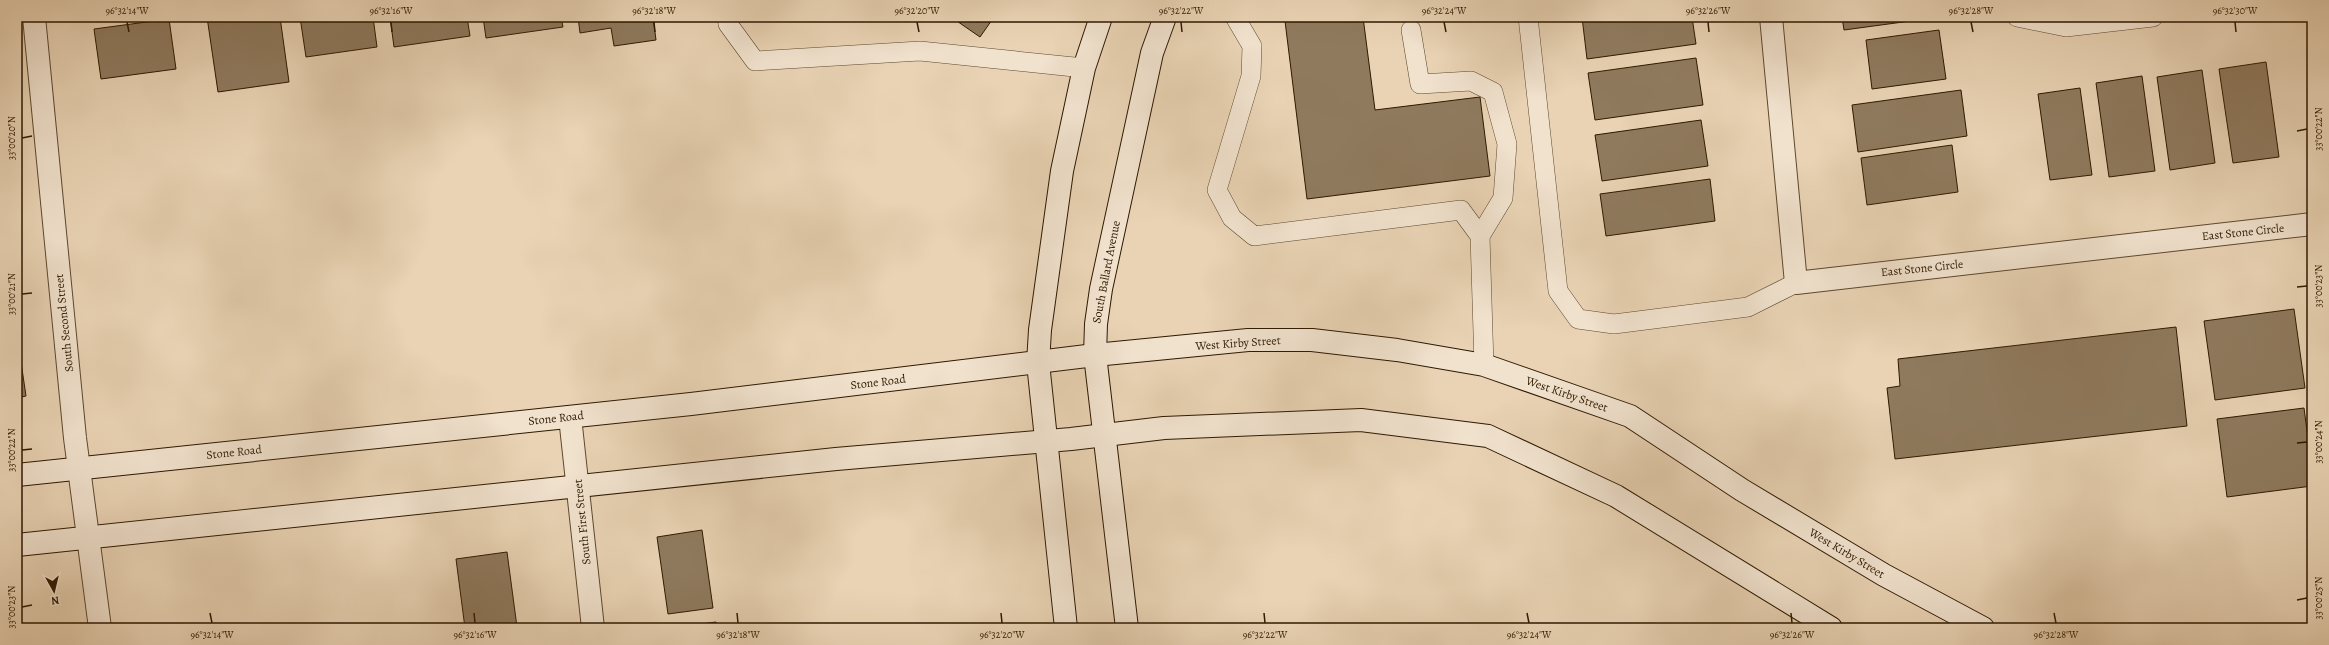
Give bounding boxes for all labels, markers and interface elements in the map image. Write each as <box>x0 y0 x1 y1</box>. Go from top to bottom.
text: 96°32'14"W <box>105 4 149 17</box>
text: 96°32'16"W <box>369 4 413 17</box>
text: 96°32'18"W <box>632 4 676 17</box>
text: 96°32'20"W <box>894 4 940 17</box>
text: 96°32'22"W <box>1159 4 1204 17</box>
text: 96°32'24"W <box>1422 4 1467 17</box>
text: 96°32'26"W <box>1686 4 1731 17</box>
text: 96°32'28"W <box>1949 4 1994 17</box>
text: 96°32'30"W <box>2213 4 2258 17</box>
text: 33°00'22"N <box>2312 107 2325 151</box>
text: 33°00'20"N <box>5 116 18 160</box>
street label: South Ballard Avenue <box>1088 219 1124 325</box>
street label: East Stone Circle <box>2201 220 2285 244</box>
street label: East Stone Circle <box>1880 256 1964 280</box>
text: 33°00'23"N <box>2312 265 2325 307</box>
text: 33°00'21"N <box>5 273 18 315</box>
street label: South Second Street <box>51 273 77 373</box>
street label: West Kirby Street <box>1194 332 1281 354</box>
street label: Stone Road <box>849 371 907 393</box>
street label: West Kirby Street <box>1523 372 1610 415</box>
street label: Stone Road <box>528 407 585 429</box>
text: 33°00'24"N <box>2312 420 2325 464</box>
text: 33°00'22"N <box>5 428 18 472</box>
street label: Stone Road <box>206 441 263 463</box>
street label: South First Street <box>570 478 594 566</box>
street label: West Kirby Street <box>1805 524 1888 582</box>
north arrow <box>34 571 74 611</box>
text: 33°00'25"N <box>2312 577 2325 619</box>
text: 33°00'23"N <box>5 586 18 628</box>
text: N <box>50 592 60 608</box>
text: 96°32'14"W <box>190 628 234 641</box>
text: 96°32'16"W <box>453 628 497 641</box>
text: 96°32'18"W <box>716 628 760 641</box>
text: 96°32'20"W <box>979 628 1025 641</box>
text: 96°32'22"W <box>1243 628 1288 641</box>
text: 96°32'24"W <box>1507 628 1552 641</box>
text: 96°32'26"W <box>1770 628 1815 641</box>
text: 96°32'28"W <box>2034 628 2079 641</box>

